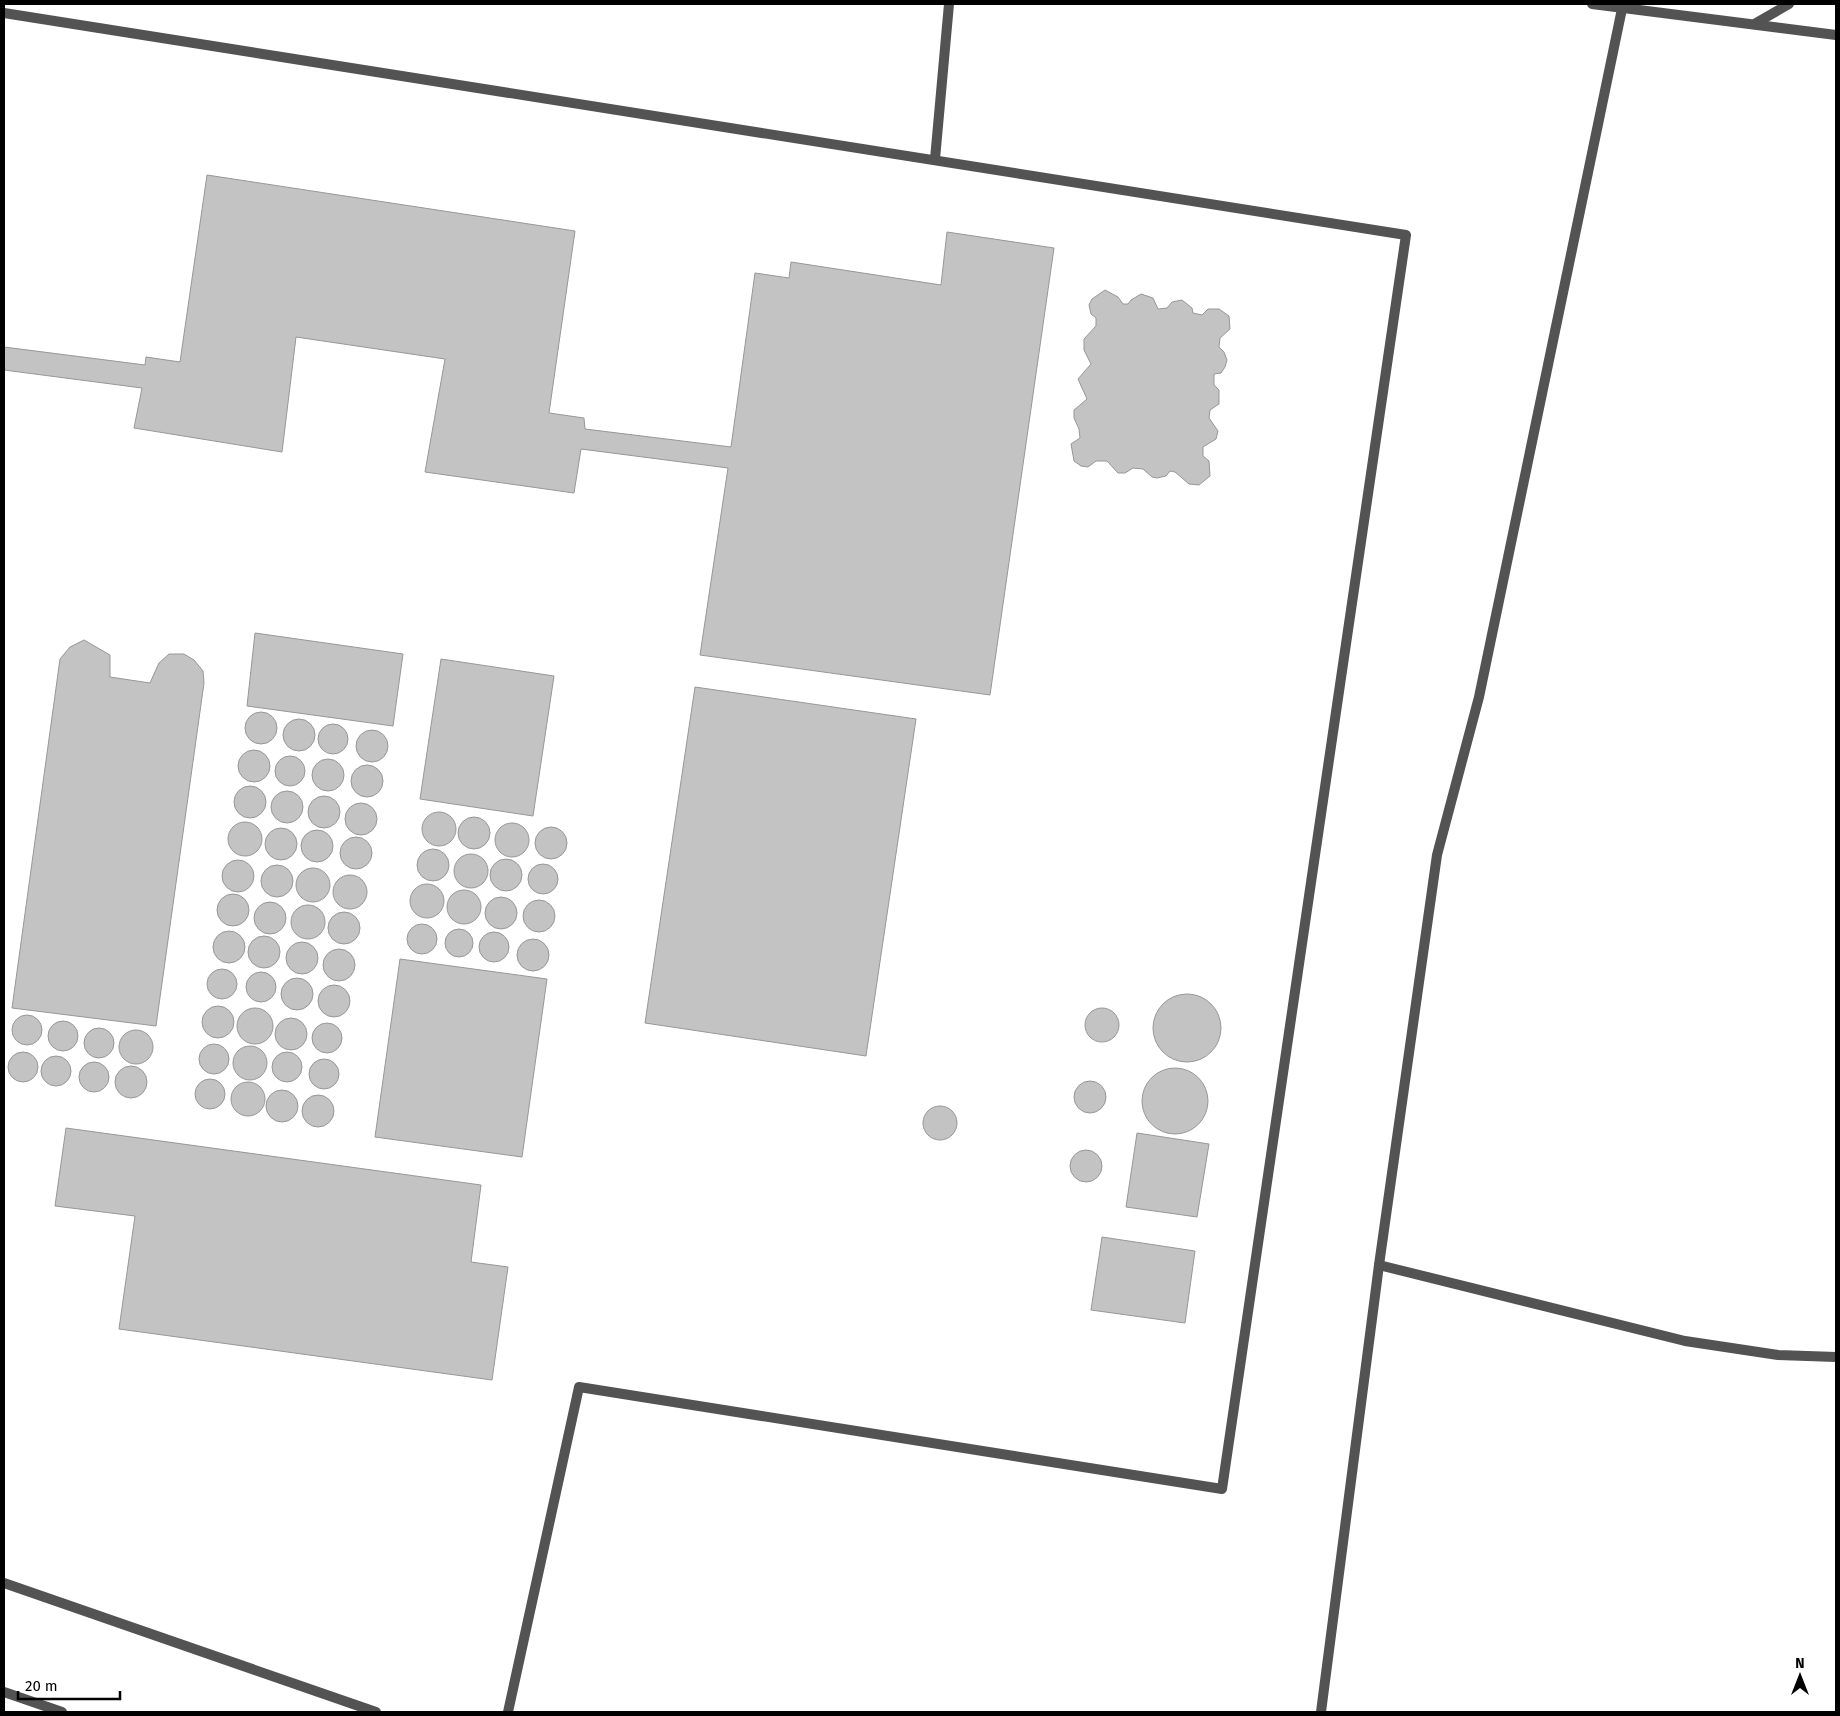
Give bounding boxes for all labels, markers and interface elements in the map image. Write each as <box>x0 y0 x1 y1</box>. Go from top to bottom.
north arrow <box>1775 1651 1825 1701</box>
text: N <box>1795 1655 1805 1672</box>
scale bar <box>18 1668 120 1700</box>
text: 20 m <box>25 1677 58 1695</box>

